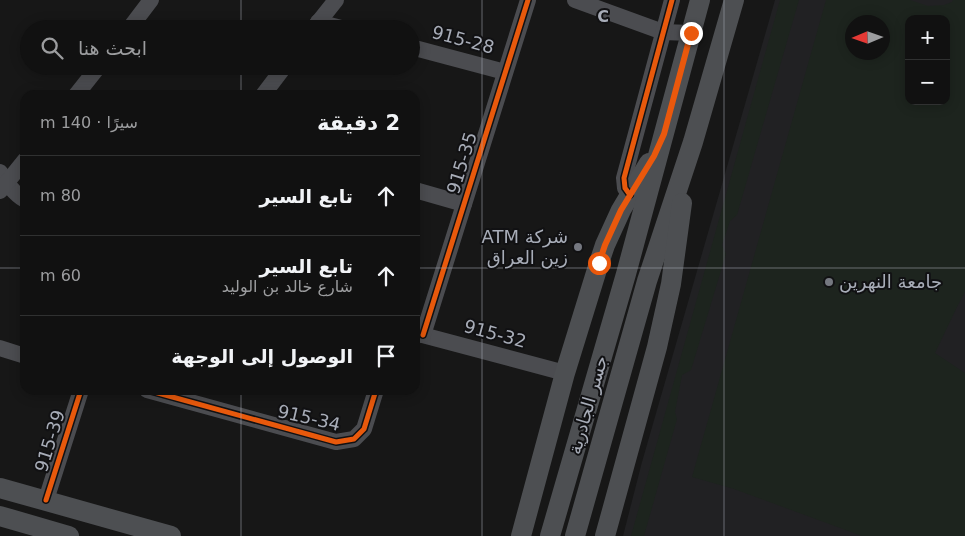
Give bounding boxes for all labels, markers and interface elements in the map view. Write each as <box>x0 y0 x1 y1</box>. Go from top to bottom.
text: C <box>597 7 609 26</box>
north arrow <box>845 15 890 60</box>
map controls <box>905 15 950 105</box>
button: + <box>905 15 950 60</box>
search box <box>20 20 420 75</box>
street label: 915-28 <box>430 21 497 58</box>
route end <box>680 22 703 45</box>
icon: search <box>38 34 66 62</box>
text: ابحث هنا <box>78 37 147 59</box>
button: − <box>905 60 950 105</box>
text: 2 دقيقة <box>317 111 400 135</box>
text: سيرًا · 140 m <box>40 113 138 132</box>
street label: 915-35 <box>442 129 481 196</box>
icon: ahead <box>372 182 400 210</box>
text: تابع السير <box>259 185 353 207</box>
text: 80 m <box>40 186 81 205</box>
place label: ATM شركة زين العراق <box>482 226 568 269</box>
marker: ATM شركة زين العراق <box>572 241 584 253</box>
route start <box>588 252 611 275</box>
text: تابع السير <box>259 255 353 277</box>
icon: ahead <box>372 262 400 290</box>
text: 60 m <box>40 266 81 285</box>
place label: جامعة النهرين <box>839 271 942 293</box>
marker: جامعة النهرين <box>823 276 835 288</box>
text: شارع خالد بن الوليد <box>222 277 353 296</box>
street label: 915-32 <box>462 315 529 352</box>
icon: arrive <box>372 342 400 370</box>
text: الوصول إلى الوجهة <box>171 345 353 367</box>
street label: جسر الجادرية <box>563 353 613 457</box>
street label: 915-34 <box>276 400 343 435</box>
street label: 915-39 <box>30 407 69 474</box>

